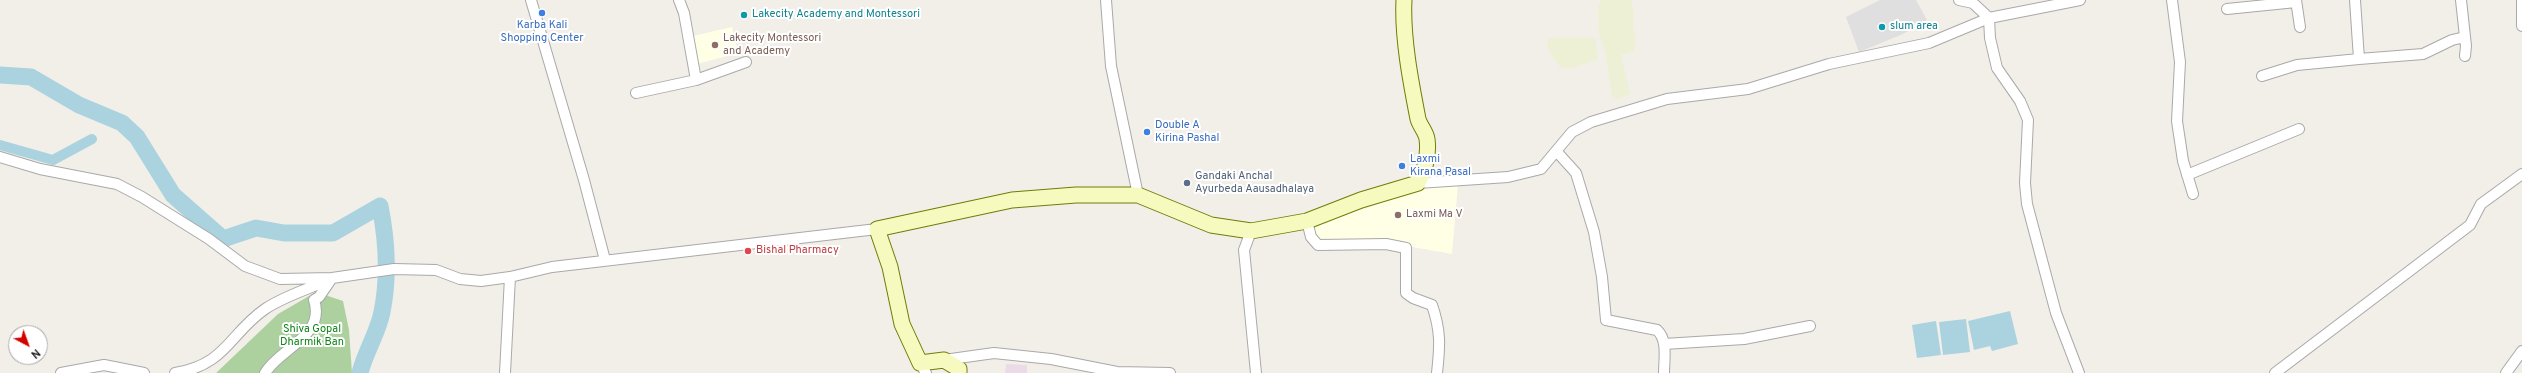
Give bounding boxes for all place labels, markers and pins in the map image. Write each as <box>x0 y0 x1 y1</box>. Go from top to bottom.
marker: Karba Kali Shopping Center <box>537 8 547 18</box>
place label: Lakecity Academy and Montessori <box>752 8 920 22</box>
marker: Lakecity Academy and Montessori <box>739 10 749 20</box>
place label: Karba Kali Shopping Center <box>501 19 583 45</box>
place label: slum area <box>1890 20 1938 34</box>
marker: slum area <box>1877 22 1887 32</box>
place label: Lakecity Montessori and Academy <box>723 32 821 58</box>
marker: Lakecity Montessori and Academy <box>710 40 720 50</box>
place label: Double A Kirina Pashal <box>1155 119 1219 145</box>
marker: Double A Kirina Pashal <box>1142 127 1152 137</box>
place label: Laxmi Kirana Pasal <box>1410 153 1471 179</box>
marker: Laxmi Kirana Pasal <box>1397 161 1407 171</box>
place label: Gandaki Anchal Ayurbeda Aausadhalaya <box>1195 170 1314 196</box>
marker: Gandaki Anchal Ayurbeda Aausadhalaya <box>1182 178 1192 188</box>
place label: Laxmi Ma V <box>1406 208 1463 222</box>
marker: Laxmi Ma V <box>1393 210 1403 220</box>
place label: Bishal Pharmacy <box>756 244 839 258</box>
marker: Bishal Pharmacy <box>743 246 753 256</box>

